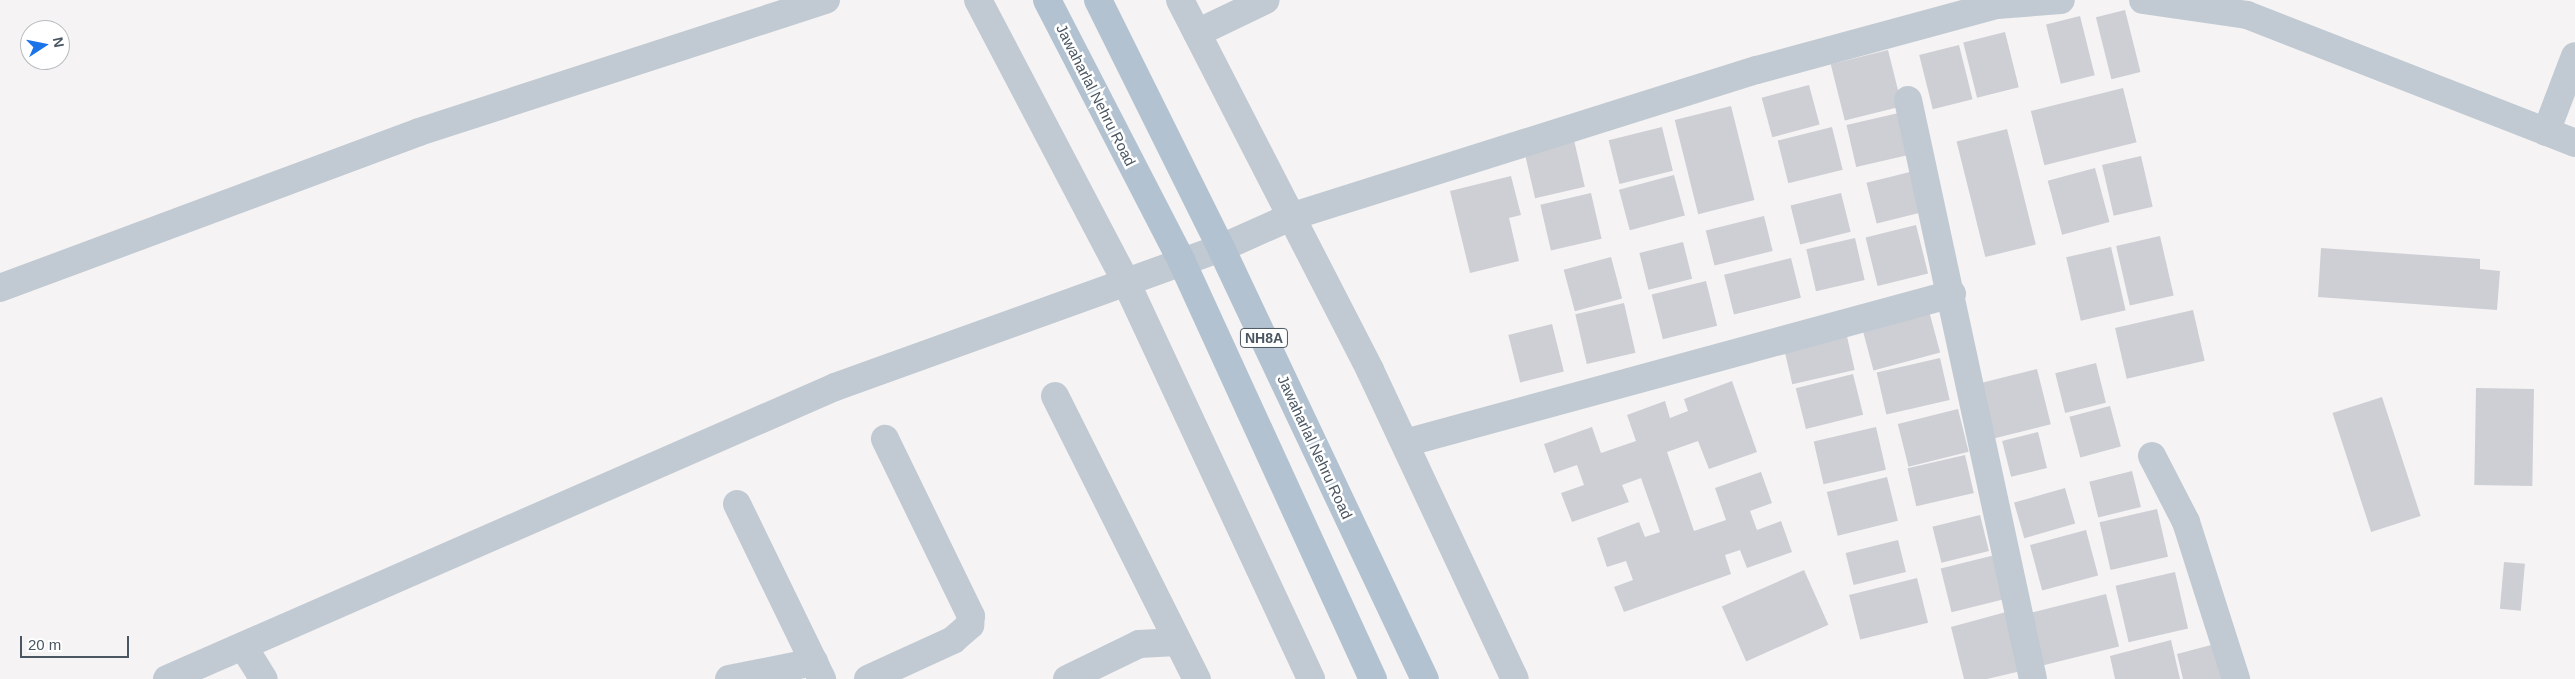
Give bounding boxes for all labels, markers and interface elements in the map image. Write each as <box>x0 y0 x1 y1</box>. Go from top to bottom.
north arrow <box>20 20 70 70</box>
street label: Jawaharlal Nehru Road <box>1052 21 1140 169</box>
text: N <box>50 36 68 49</box>
road number: NH8A <box>1239 326 1289 349</box>
street label: Jawaharlal Nehru Road <box>1274 372 1356 522</box>
scale bar <box>22 626 131 658</box>
text: 20 m <box>28 636 61 653</box>

